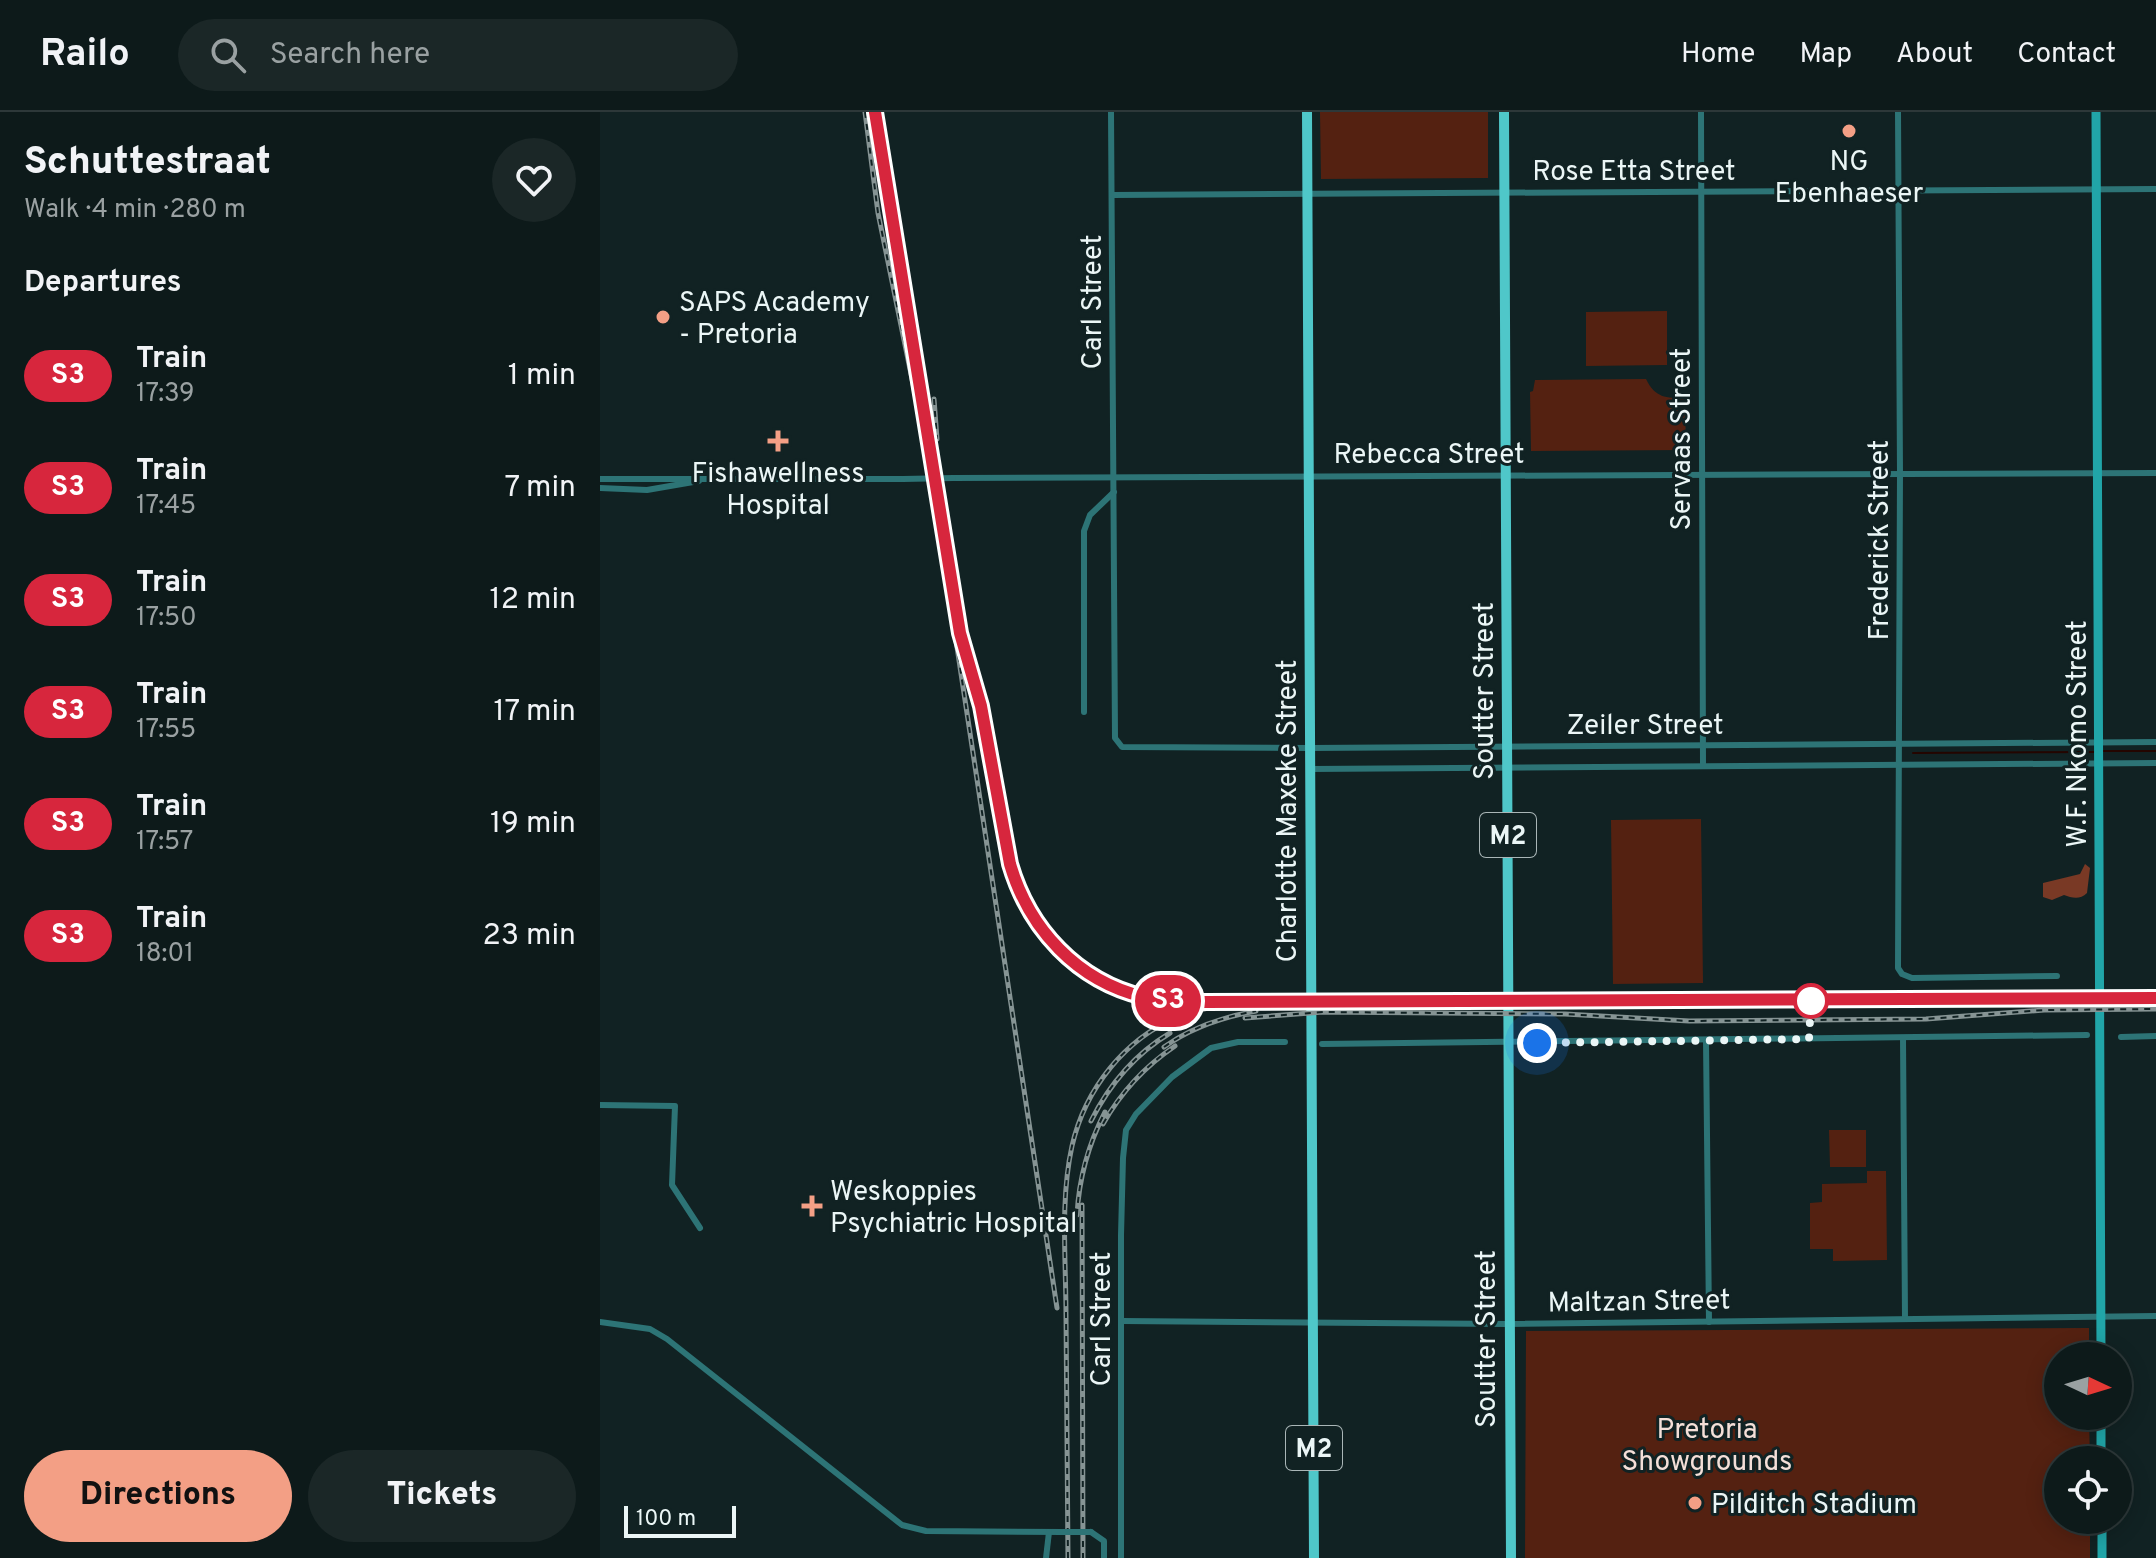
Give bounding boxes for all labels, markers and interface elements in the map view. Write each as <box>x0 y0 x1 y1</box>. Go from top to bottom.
search box <box>178 19 738 91</box>
text: Railo <box>40 31 130 80</box>
icon: search <box>206 33 250 77</box>
text: Search here <box>270 37 430 74</box>
text: Home <box>1681 37 1755 73</box>
text: Map <box>1799 37 1852 73</box>
text: About <box>1896 37 1973 73</box>
text: Contact <box>2017 37 2116 73</box>
marker: NG Ebenhaeser <box>1840 122 1858 140</box>
button: heart <box>492 138 576 222</box>
text: Schuttestraat <box>24 139 271 188</box>
place label: NG Ebenhaeser <box>1775 145 1924 213</box>
street label: Rose Etta Street <box>1532 155 1736 191</box>
text: Walk · 4 min · 280 m <box>24 194 246 227</box>
street label: Carl Street <box>1076 235 1112 369</box>
text: Departures <box>24 265 182 302</box>
place label: SAPS Academy - Pretoria <box>679 286 870 354</box>
marker: SAPS Academy - Pretoria <box>654 308 672 326</box>
text: Train <box>136 341 207 378</box>
street label: Servaas Street <box>1665 348 1701 530</box>
text: S3 <box>51 358 85 394</box>
text: 1 min <box>508 358 576 395</box>
text: 17:39 <box>136 378 195 411</box>
marker: Fishawellness Hospital <box>767 430 789 452</box>
street label: Rebecca Street <box>1333 438 1525 474</box>
street label: Frederick Street <box>1863 440 1899 640</box>
text: Train <box>136 453 207 490</box>
place label: Fishawellness Hospital <box>691 457 865 525</box>
text: S3 <box>51 470 85 506</box>
text: 7 min <box>505 470 576 507</box>
text: 17:45 <box>136 490 196 523</box>
text: Train <box>136 565 207 602</box>
text: S3 <box>51 582 85 618</box>
text: 12 min <box>489 582 576 619</box>
text: 17:50 <box>136 602 197 635</box>
street label: Soutter Street <box>1468 602 1504 780</box>
street label: W.F. Nkomo Street <box>2061 620 2097 848</box>
street label: Charlotte Maxeke Street <box>1271 660 1307 962</box>
text: Train <box>136 677 207 714</box>
text: S3 <box>51 694 85 730</box>
text: 17 min <box>493 694 576 731</box>
street label: Zeiler Street <box>1566 709 1724 745</box>
text: 17:55 <box>136 714 196 747</box>
text: Train <box>136 789 207 826</box>
text: S3 <box>51 806 85 842</box>
text: 19 min <box>490 806 576 843</box>
road number: M2 <box>1480 813 1536 857</box>
text: 17:57 <box>136 826 193 859</box>
text: Train <box>136 901 207 938</box>
text: S3 <box>51 918 85 954</box>
text: 23 min <box>483 918 576 955</box>
text: 18:01 <box>136 938 194 971</box>
line badge: S3 <box>1132 975 1204 1027</box>
text: S3 <box>1151 983 1185 1019</box>
unlabelled marker <box>1794 984 1828 1018</box>
your location <box>1517 1023 1557 1063</box>
place label: Weskoppies Psychiatric Hospital <box>830 1175 1077 1243</box>
marker: Weskoppies Psychiatric Hospital <box>801 1195 823 1217</box>
street label: Soutter Street <box>1470 1250 1506 1428</box>
street label: Carl Street <box>1085 1252 1121 1386</box>
street label: Maltzan Street <box>1547 1283 1731 1323</box>
north arrow <box>2044 1342 2132 1430</box>
map controls <box>2044 1342 2132 1534</box>
park label: Pretoria Showgrounds <box>1622 1413 1792 1481</box>
road number: M2 <box>1286 1426 1342 1470</box>
button: locate <box>2044 1446 2132 1534</box>
button: Directions <box>24 1450 292 1542</box>
button: Tickets <box>308 1450 576 1542</box>
place label: Pilditch Stadium <box>1711 1488 1917 1524</box>
marker: Pilditch Stadium <box>1686 1494 1704 1512</box>
scale bar <box>624 1502 736 1538</box>
text: 100 m <box>636 1506 696 1533</box>

